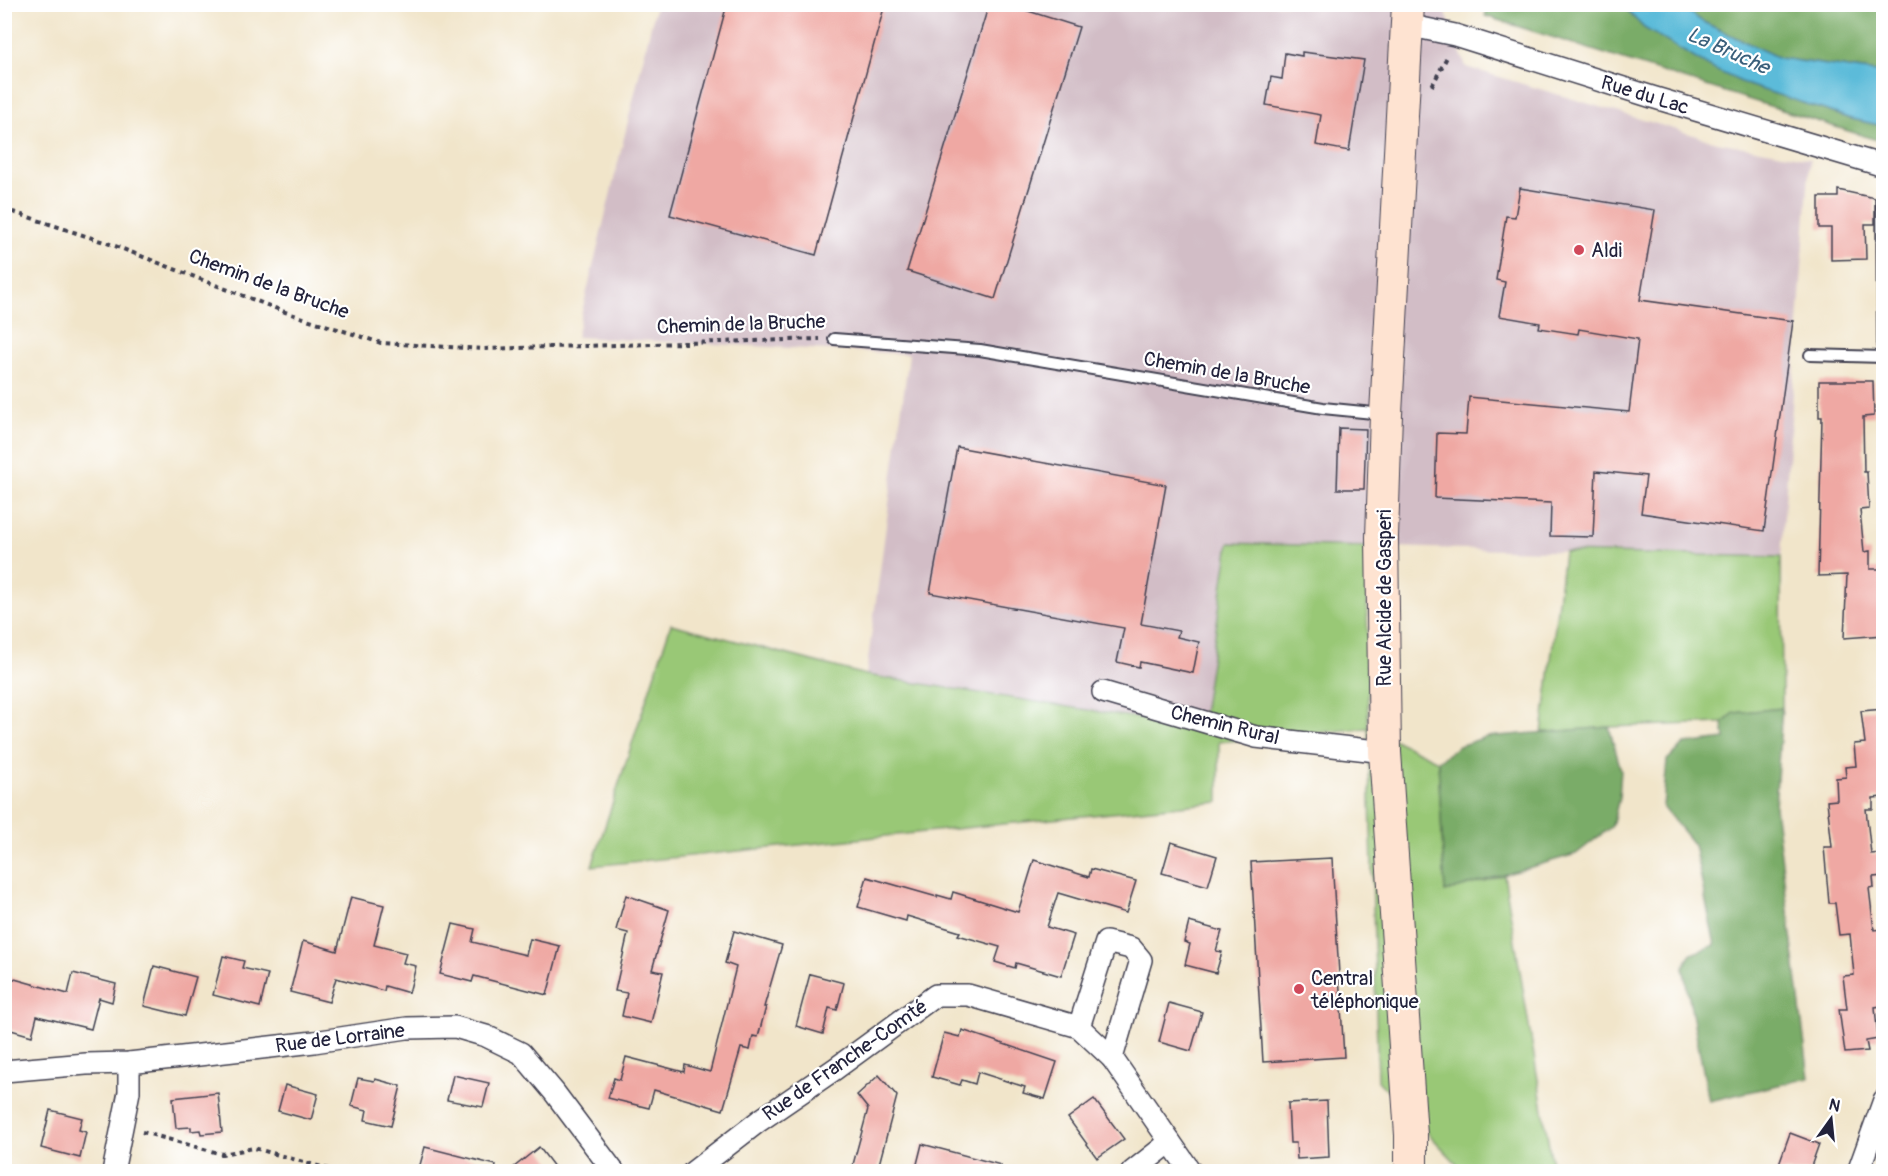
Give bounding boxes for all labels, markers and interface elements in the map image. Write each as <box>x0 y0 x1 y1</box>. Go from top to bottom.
water label: La Bruche <box>1683 21 1776 82</box>
street label: Rue du Lac <box>1598 70 1692 120</box>
place label: Aldi <box>1591 238 1622 263</box>
street label: Chemin de la Bruche <box>185 243 353 325</box>
marker: Aldi <box>1572 243 1586 257</box>
street label: Chemin de la Bruche <box>656 309 826 339</box>
street label: Chemin de la Bruche <box>1142 346 1312 400</box>
street label: Rue Alcide de Gasperi <box>1372 509 1397 687</box>
street label: Chemin Rural <box>1168 699 1282 751</box>
place label: Central téléphonique <box>1310 966 1419 1014</box>
marker: Central téléphonique <box>1292 982 1306 996</box>
street label: Rue de Franche-Comté <box>758 994 932 1126</box>
street label: Rue de Lorraine <box>274 1018 406 1058</box>
north arrow <box>1801 1089 1861 1149</box>
text: N <box>1827 1094 1843 1117</box>

